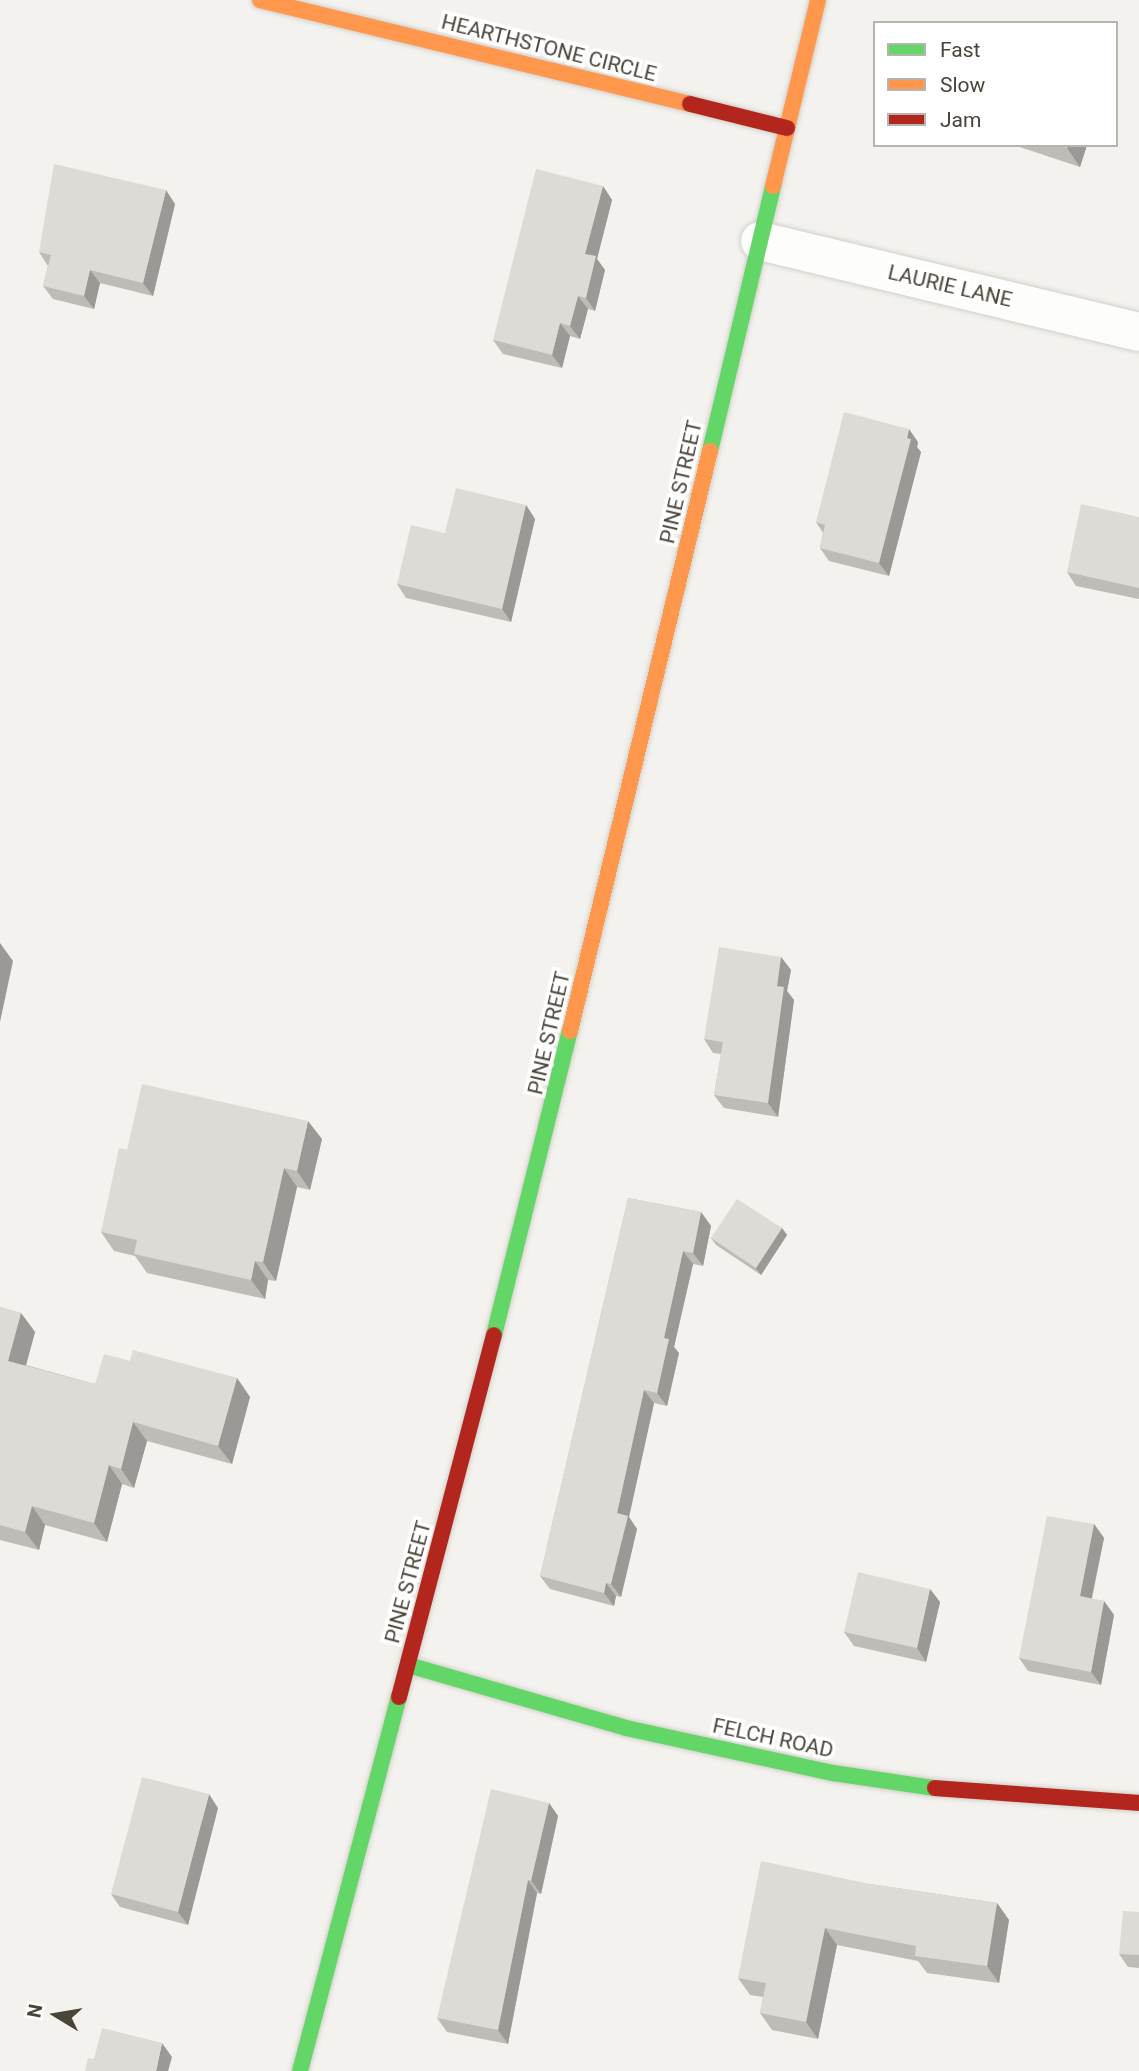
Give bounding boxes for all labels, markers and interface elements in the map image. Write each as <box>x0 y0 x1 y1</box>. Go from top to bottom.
street label: HEARTHSTONE CIRCLE <box>439 9 659 87</box>
legend <box>873 21 1118 147</box>
text: Fast <box>940 38 980 62</box>
text: Slow <box>940 73 985 97</box>
text: Jam <box>940 108 981 132</box>
street label: LAURIE LANE <box>886 259 1014 313</box>
street label: PINE STREET <box>655 418 707 546</box>
street label: PINE STREET <box>523 969 575 1097</box>
street label: PINE STREET <box>380 1518 436 1646</box>
street label: FELCH ROAD <box>710 1713 836 1763</box>
north arrow <box>21 1980 91 2050</box>
text: N <box>22 2002 47 2020</box>

